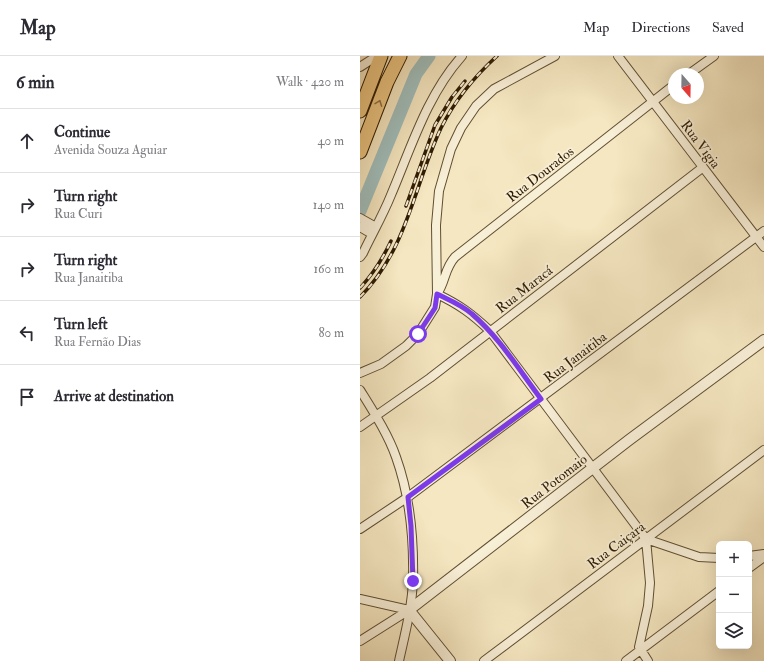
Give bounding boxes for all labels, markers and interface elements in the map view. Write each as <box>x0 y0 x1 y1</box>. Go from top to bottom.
text: Map <box>20 16 56 40</box>
text: Map <box>583 19 609 36</box>
text: Directions <box>631 19 690 36</box>
text: Saved <box>712 19 744 36</box>
north arrow <box>668 68 704 104</box>
text: 6 min <box>16 72 55 93</box>
text: Walk · 420 m <box>276 74 344 90</box>
one-way arrow <box>375 99 383 106</box>
street label: Rua Vigia <box>677 117 724 172</box>
text: Continue <box>54 123 110 142</box>
icon: ahead <box>16 130 38 152</box>
text: 40 m <box>318 133 344 149</box>
text: Avenida Souza Aguiar <box>54 142 167 158</box>
street label: Rua Dourados <box>503 143 577 206</box>
text: Turn right <box>54 187 117 206</box>
icon: right <box>16 194 38 216</box>
text: 140 m <box>313 197 344 213</box>
text: Rua Curi <box>54 206 102 222</box>
text: Turn right <box>54 251 117 270</box>
icon: right <box>16 258 38 280</box>
text: 160 m <box>313 261 344 277</box>
street label: Rua Maracá <box>493 262 556 317</box>
text: Rua Janaitiba <box>54 270 123 286</box>
text: Turn left <box>54 315 108 334</box>
icon: left <box>16 322 38 344</box>
text: 80 m <box>318 325 344 341</box>
route start <box>409 325 427 343</box>
street label: Rua Janaitiba <box>540 328 610 387</box>
text: Rua Fernão Dias <box>54 334 141 350</box>
icon: arrive <box>16 386 38 408</box>
text: Arrive at destination <box>54 387 174 406</box>
street label: Rua Potomaio <box>518 450 591 512</box>
street label: Rua Caiçara <box>584 518 649 573</box>
map controls <box>716 541 752 649</box>
button: + <box>716 541 752 577</box>
route end <box>404 572 422 590</box>
button: − <box>716 577 752 613</box>
button: layers <box>716 613 752 649</box>

